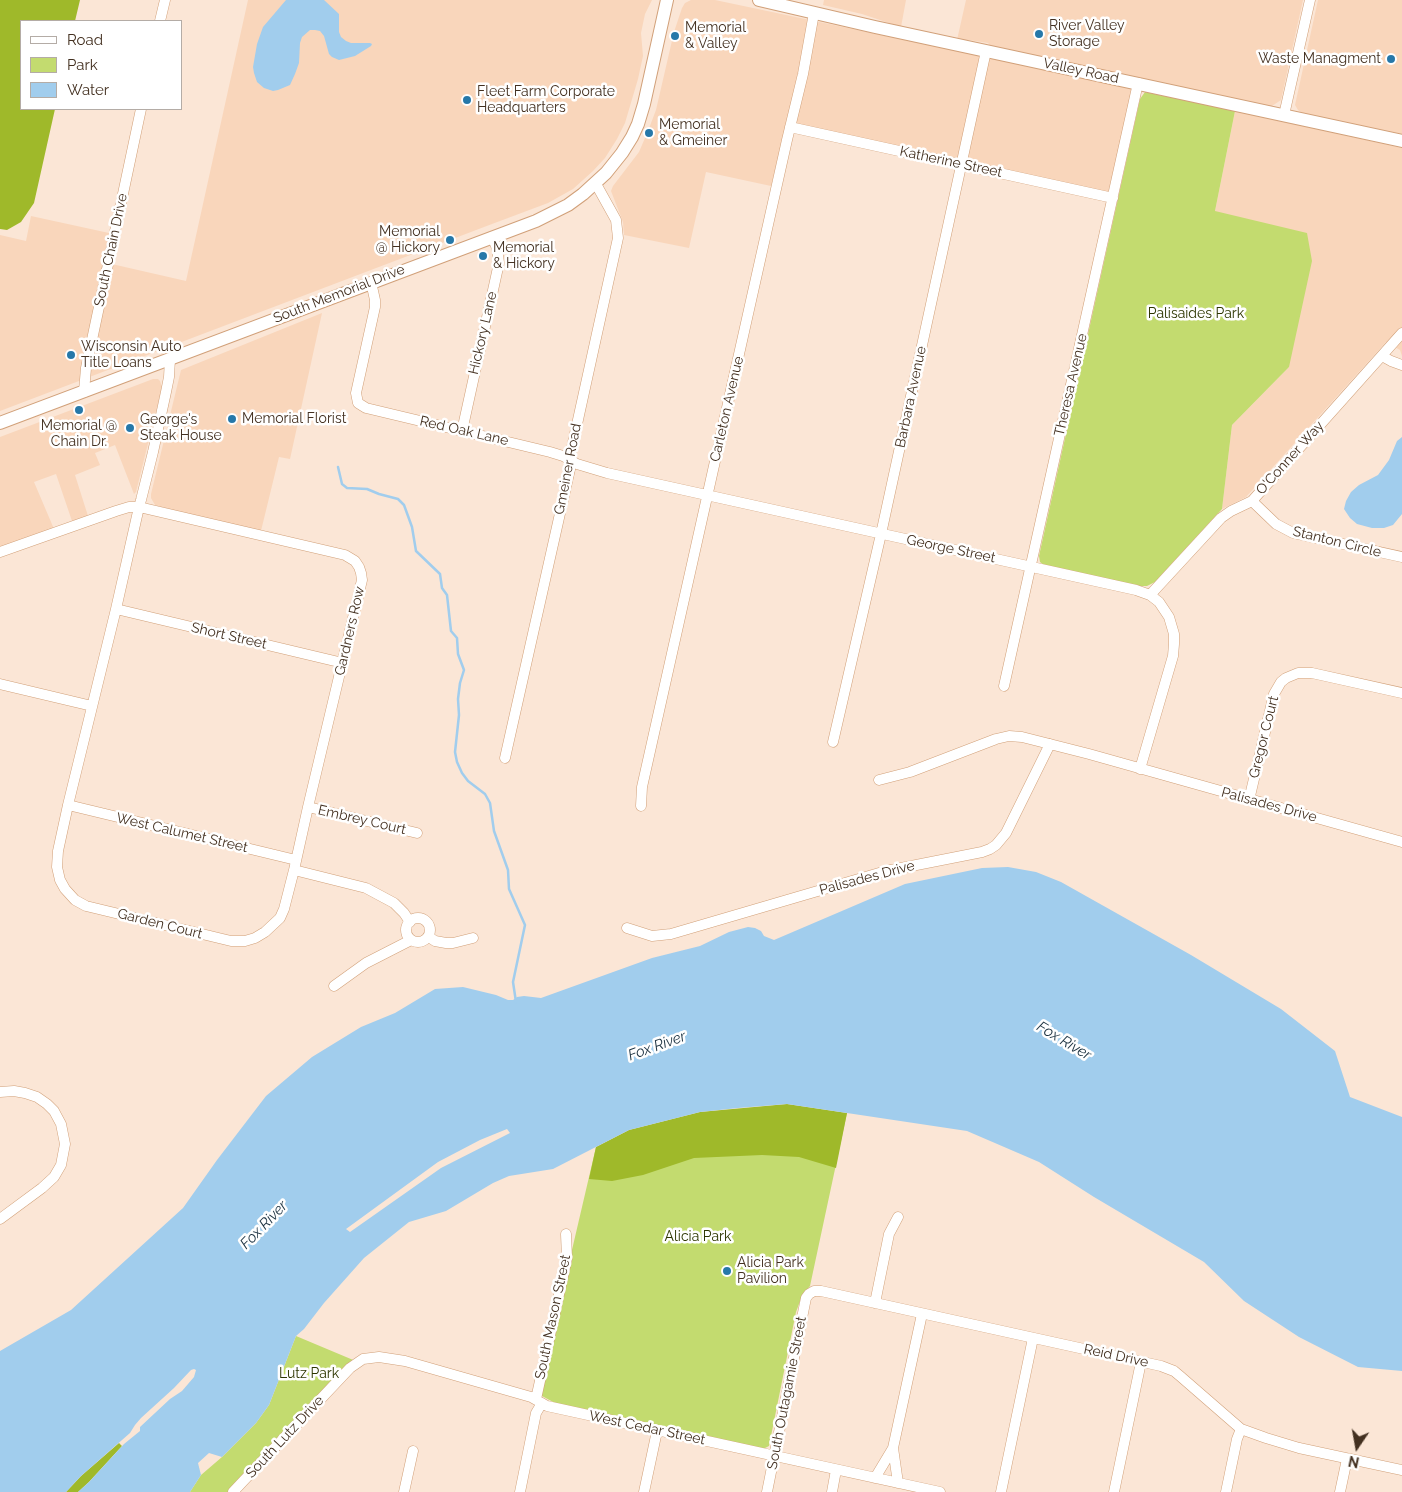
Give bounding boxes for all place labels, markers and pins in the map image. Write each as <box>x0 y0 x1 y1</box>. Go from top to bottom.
place label: River Valley Storage <box>1049 18 1125 50</box>
place label: Memorial & Valley <box>685 20 746 52</box>
marker: River Valley Storage <box>1033 28 1045 40</box>
marker: Memorial & Valley <box>669 30 681 42</box>
place label: Waste Managment <box>1258 51 1381 67</box>
marker: Waste Managment <box>1385 53 1397 65</box>
place label: Fleet Farm Corporate Headquarters <box>477 84 615 116</box>
marker: Fleet Farm Corporate Headquarters <box>461 94 473 106</box>
place label: Memorial & Gmeiner <box>659 117 727 150</box>
marker: Memorial & Gmeiner <box>643 127 655 139</box>
place label: Memorial @ Hickory <box>376 224 440 256</box>
marker: Memorial @ Hickory <box>444 234 456 246</box>
place label: Memorial & Hickory <box>493 240 555 272</box>
marker: Memorial & Hickory <box>477 250 489 262</box>
place label: Wisconsin Auto Title Loans <box>81 339 182 372</box>
marker: Wisconsin Auto Title Loans <box>65 349 77 361</box>
marker: Memorial @ Chain Dr. <box>73 404 85 416</box>
place label: Memorial Florist <box>242 411 346 427</box>
place label: George's Steak House <box>140 412 222 444</box>
marker: Memorial Florist <box>226 413 238 425</box>
place label: Memorial @ Chain Dr. <box>41 418 117 451</box>
marker: George's Steak House <box>124 422 136 434</box>
place label: Alicia Park Pavilion <box>737 1255 804 1288</box>
marker: Alicia Park Pavilion <box>721 1265 733 1277</box>

